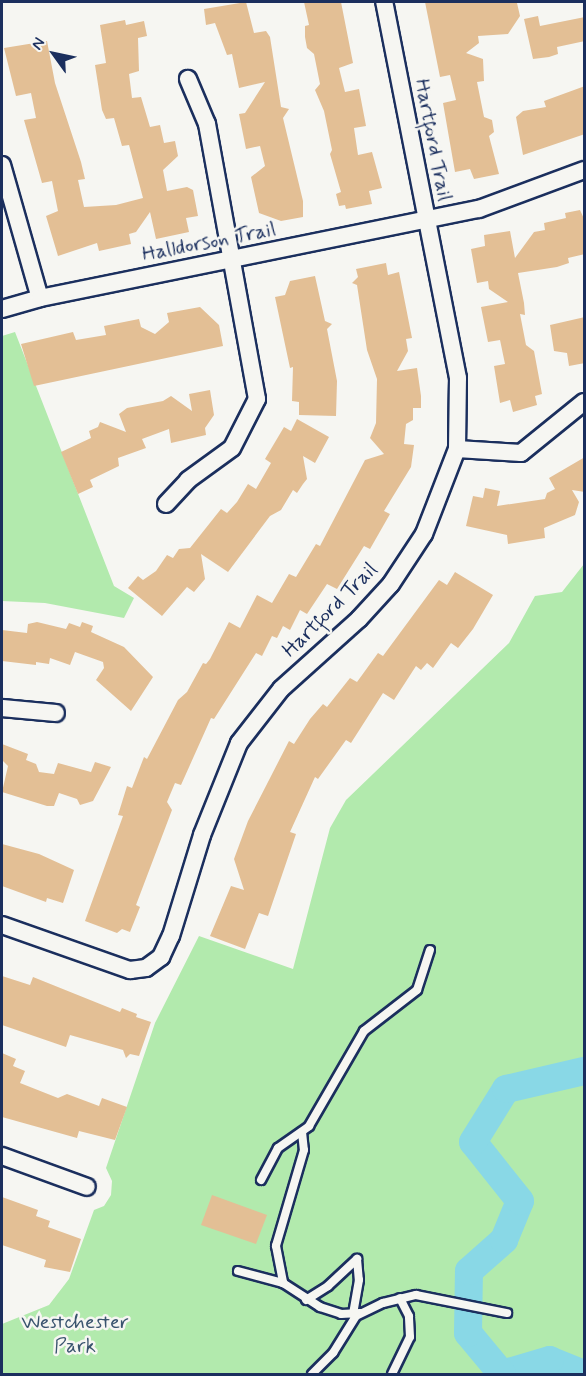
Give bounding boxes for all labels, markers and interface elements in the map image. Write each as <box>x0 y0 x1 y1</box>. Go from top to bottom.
north arrow <box>24 24 84 84</box>
text: N <box>27 34 50 54</box>
street label: Hartford Trail <box>409 78 457 202</box>
street label: Halldorson Trail <box>142 217 276 267</box>
street label: Hartford Trail <box>278 558 382 662</box>
park label: Westchester Park <box>21 1309 129 1359</box>

